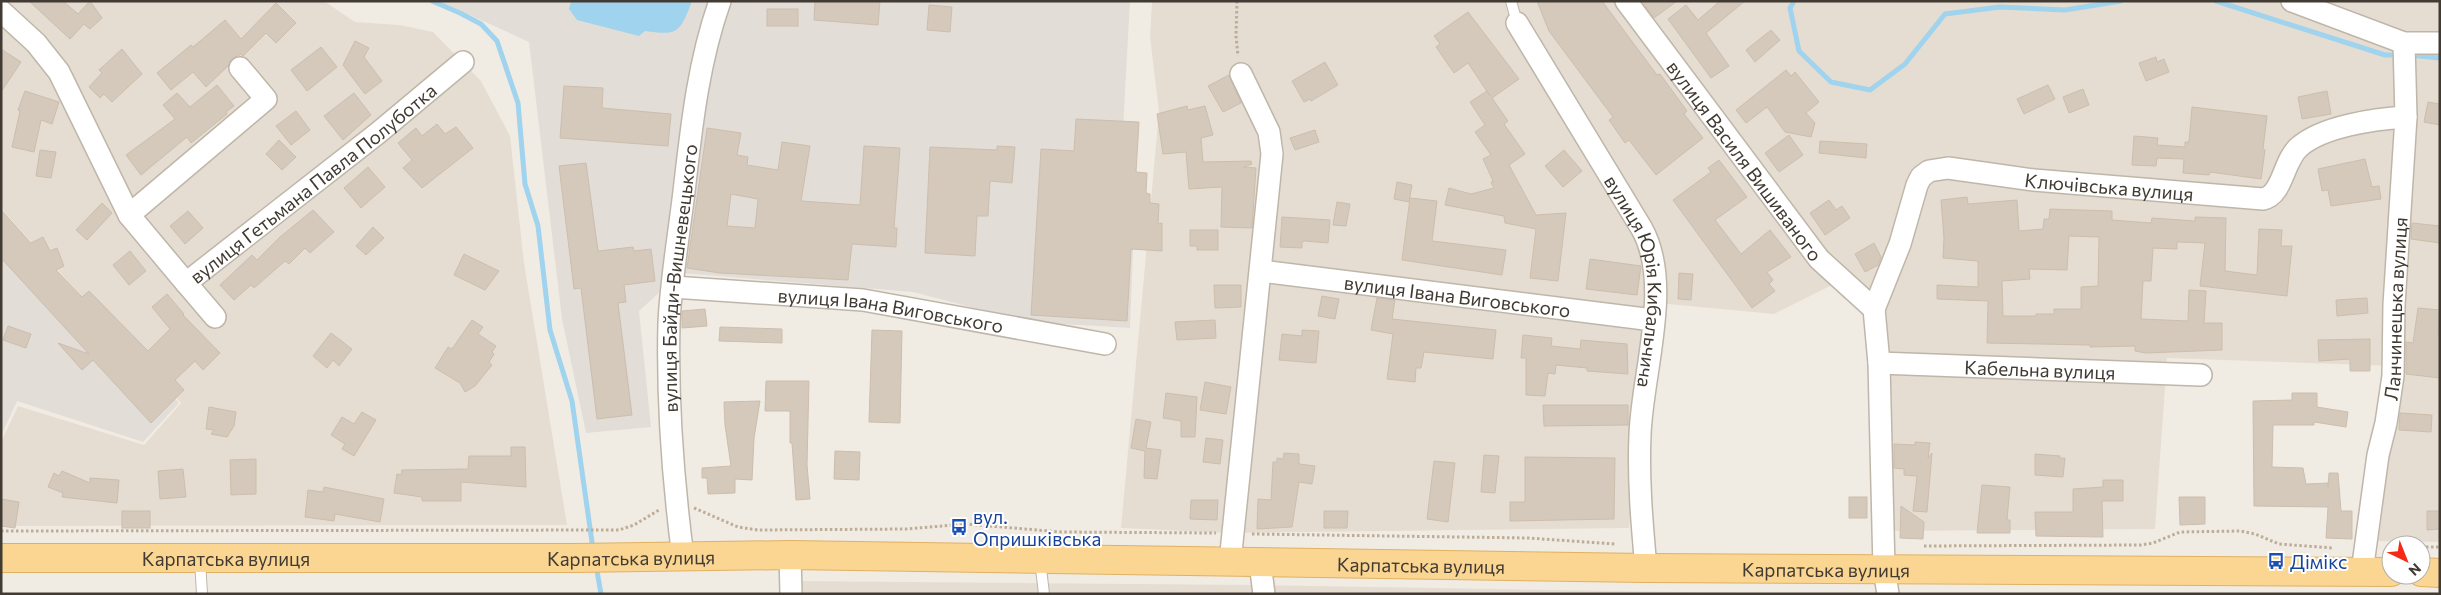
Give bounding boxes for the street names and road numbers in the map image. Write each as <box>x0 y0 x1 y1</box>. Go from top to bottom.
street label: вулиця Василя Вишиваного <box>1663 56 1828 265</box>
street label: вулиця Гетьмана Павла Полуботка <box>185 78 441 287</box>
street label: вулиця Байди-Вишневецького <box>657 142 701 413</box>
street label: Ключівська вулиця <box>2023 167 2195 205</box>
street label: вулиця Юрія Кибальчича <box>1600 171 1667 389</box>
street label: Ланчинецька вулиця <box>2378 216 2411 402</box>
street label: вулиця Івана Виговського <box>1343 270 1572 321</box>
street label: вулиця Івана Виговського <box>777 283 1005 337</box>
street label: Кабельна вулиця <box>1964 355 2116 383</box>
street label: Карпатська вулиця <box>547 545 715 570</box>
street label: Карпатська вулиця <box>142 547 310 570</box>
street label: Карпатська вулиця <box>1337 552 1505 577</box>
street label: Карпатська вулиця <box>1742 557 1910 581</box>

